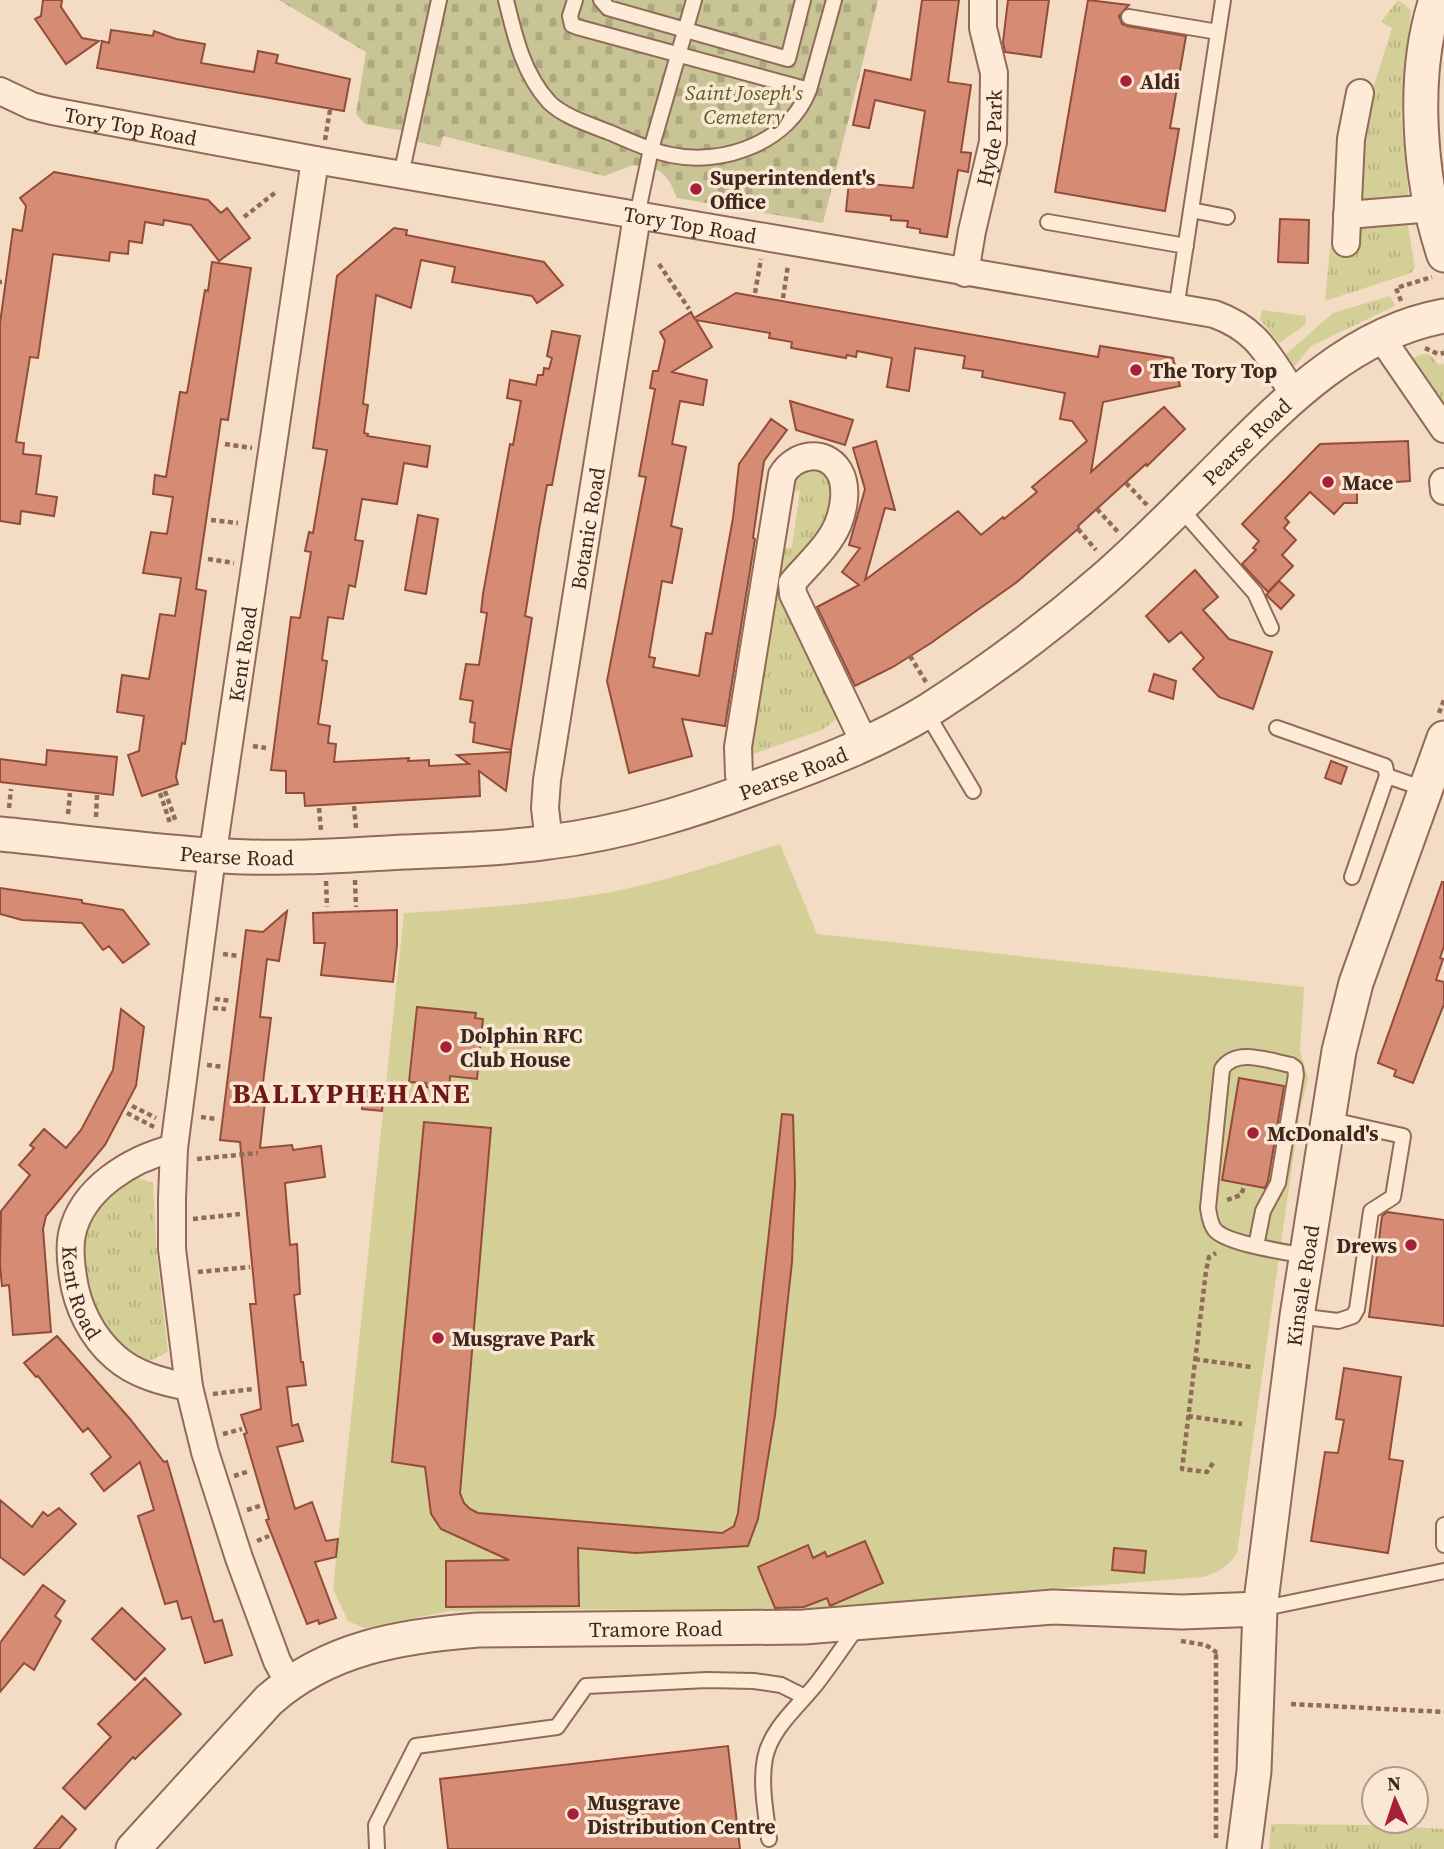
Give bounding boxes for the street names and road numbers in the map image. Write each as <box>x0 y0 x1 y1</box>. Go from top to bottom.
street label: Hyde Park <box>969 89 1008 189</box>
street label: Tory Top Road <box>62 99 200 152</box>
street label: Tory Top Road <box>621 199 759 250</box>
street label: Pearse Road <box>1196 391 1297 491</box>
street label: Botanic Road <box>563 465 611 592</box>
street label: Kent Road <box>221 604 264 704</box>
street label: Pearse Road <box>735 739 852 807</box>
street label: Pearse Road <box>179 838 294 872</box>
street label: Kinsale Road <box>1279 1223 1326 1348</box>
street label: Kent Road <box>56 1245 109 1345</box>
street label: Tramore Road <box>589 1613 723 1643</box>

